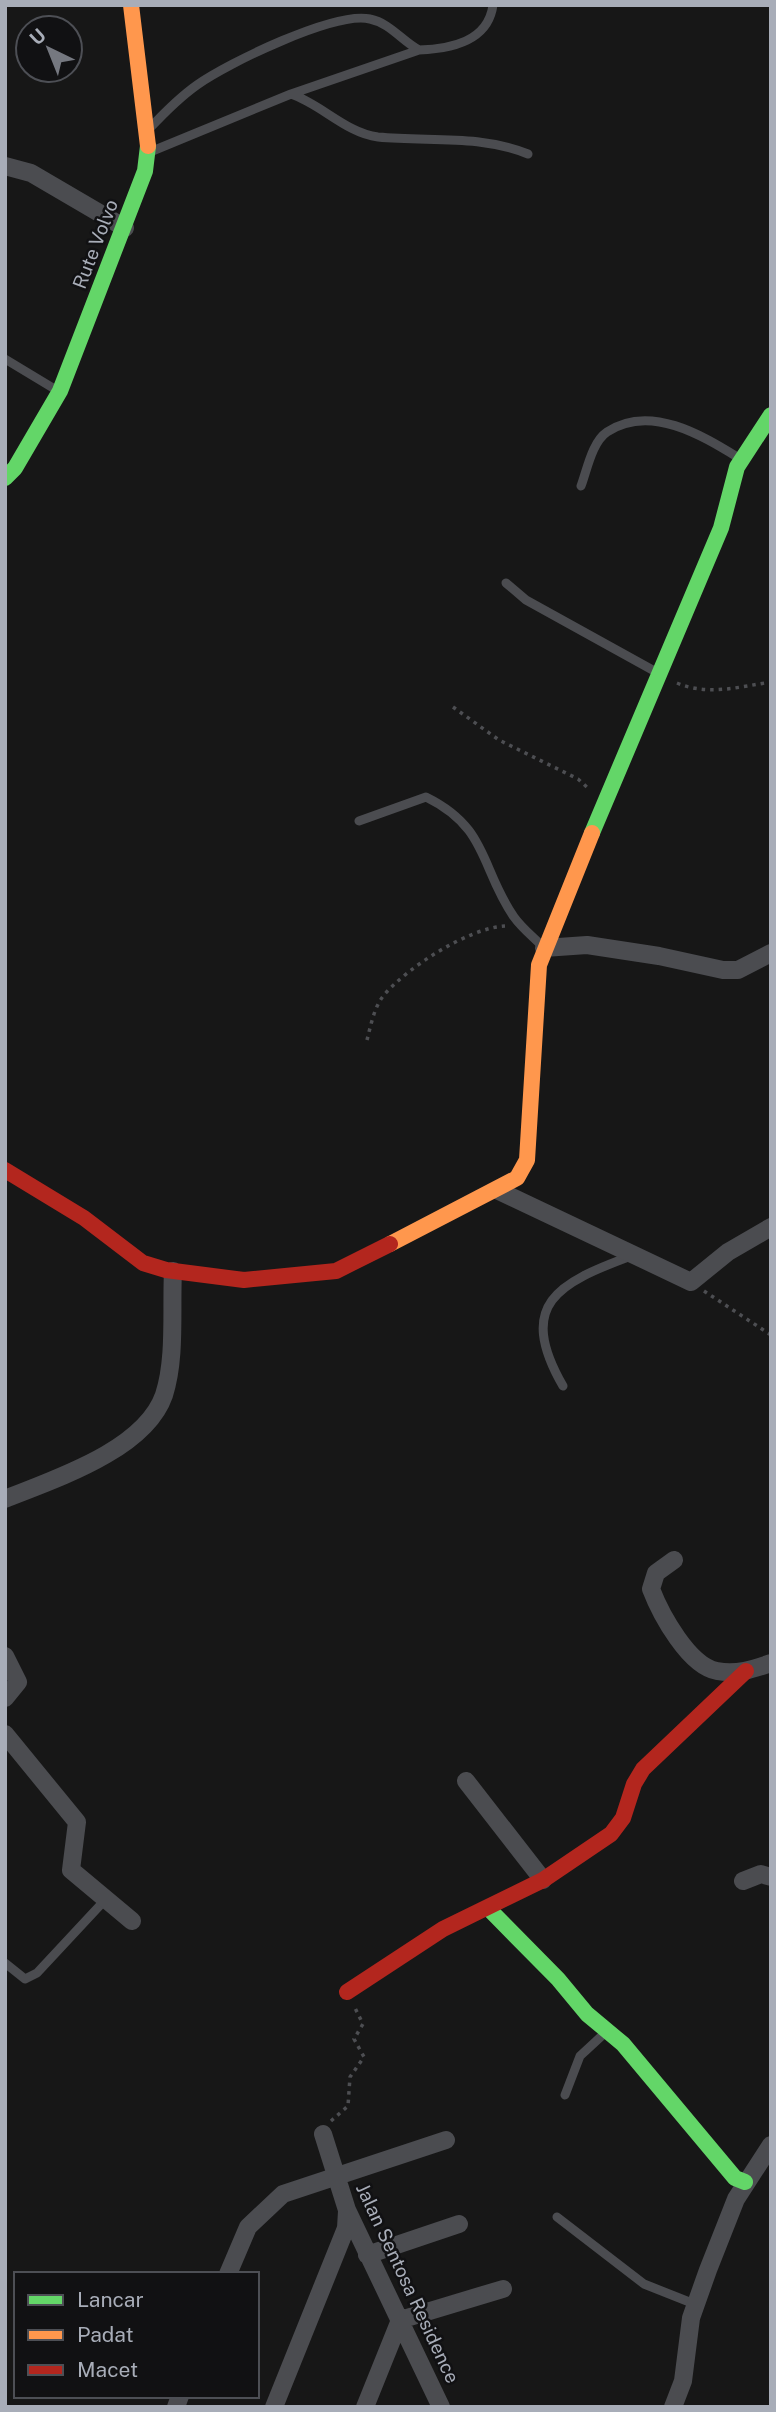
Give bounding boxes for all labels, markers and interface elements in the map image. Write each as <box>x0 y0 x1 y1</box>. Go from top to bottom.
north arrow <box>14 14 84 84</box>
text: U <box>25 24 50 49</box>
street label: Rute Volvo <box>68 196 122 292</box>
street label: Jalan Sentosa Residence <box>352 2180 464 2386</box>
legend <box>14 2272 259 2398</box>
text: Lancar <box>77 2287 144 2312</box>
text: Padat <box>77 2322 134 2347</box>
text: Macet <box>77 2357 138 2382</box>

